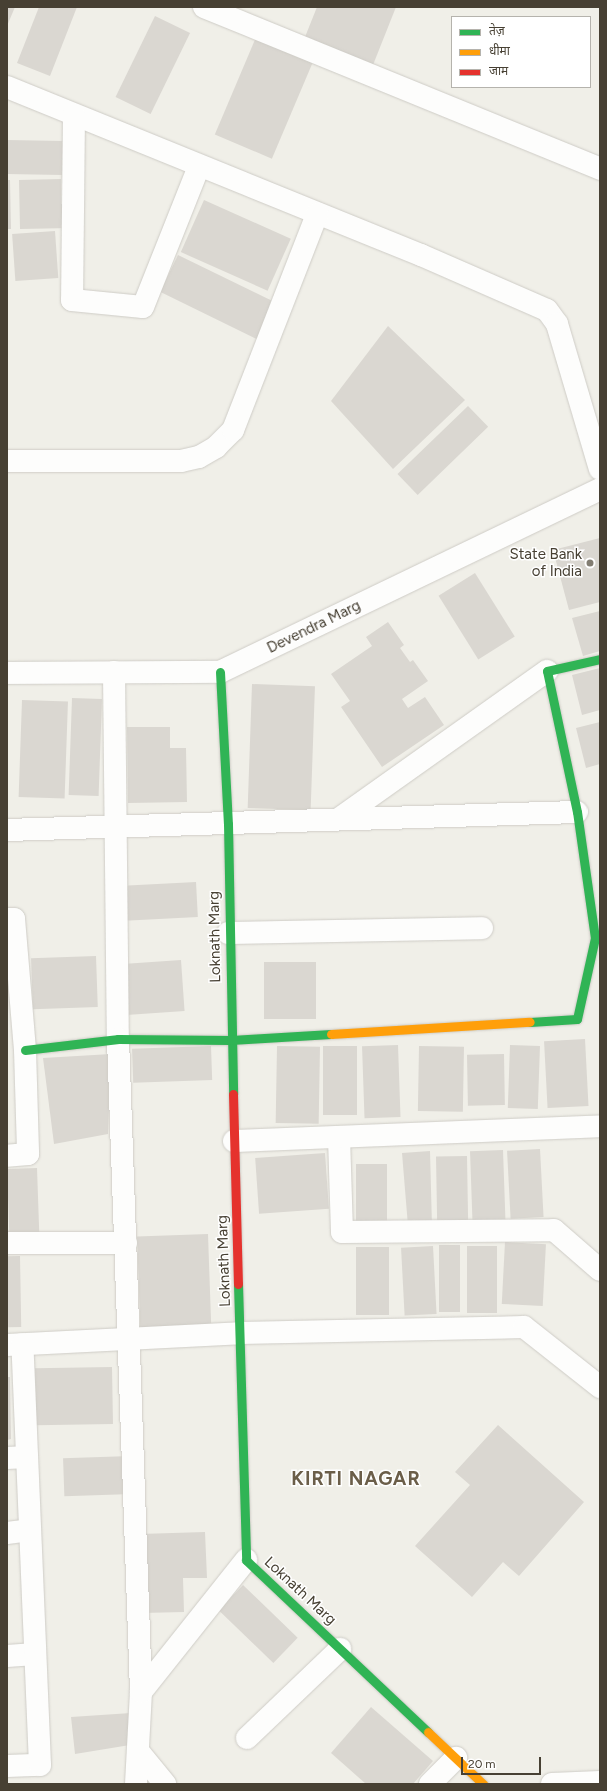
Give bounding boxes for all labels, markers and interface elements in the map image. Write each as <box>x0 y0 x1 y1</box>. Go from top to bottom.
legend <box>451 16 591 88</box>
text: तेज़ <box>489 24 505 38</box>
text: धीमा <box>489 44 510 58</box>
text: जाम <box>489 64 508 78</box>
place label: State Bank of India <box>510 545 582 580</box>
marker: State Bank of India <box>585 558 595 568</box>
street label: Devendra Marg <box>264 597 364 657</box>
street label: Loknath Marg <box>205 891 225 983</box>
street label: Loknath Marg <box>213 1215 235 1307</box>
district label: KIRTI NAGAR <box>291 1468 421 1490</box>
street label: Loknath Marg <box>260 1553 340 1629</box>
scale bar <box>463 1749 543 1775</box>
text: 20 m <box>468 1757 496 1771</box>

